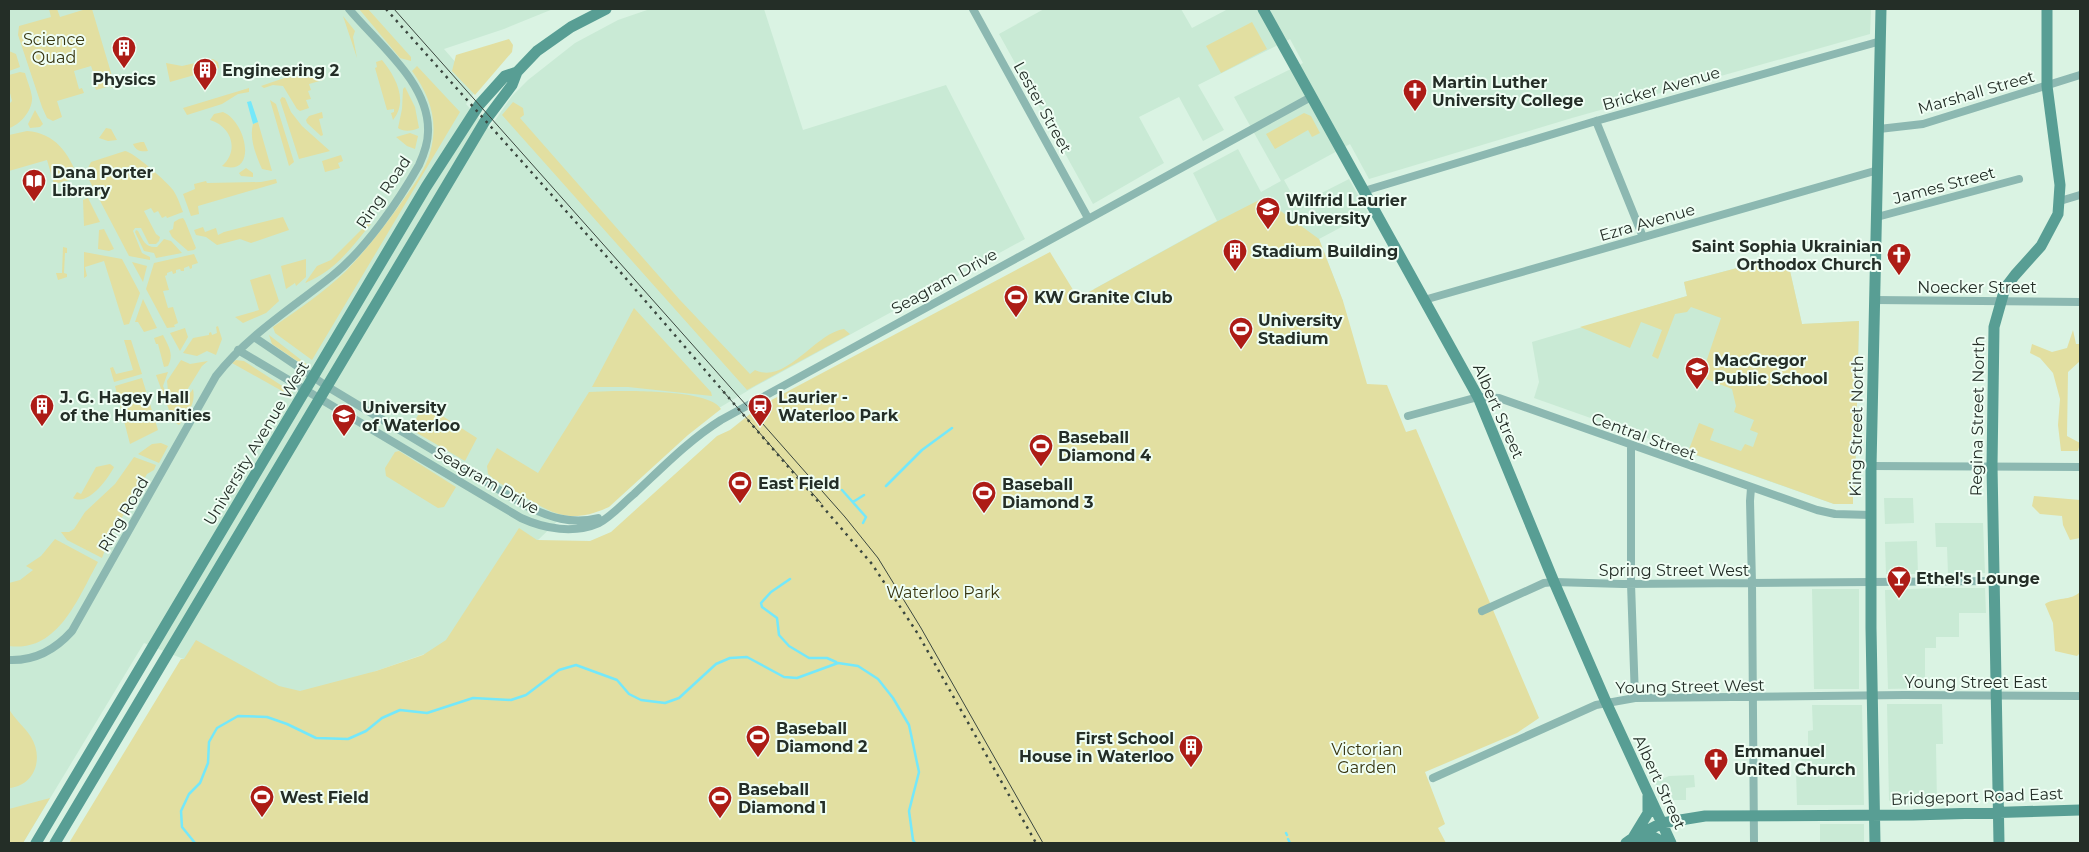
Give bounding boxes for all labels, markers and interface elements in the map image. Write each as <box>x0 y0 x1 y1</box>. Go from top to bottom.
park label: Science Quad <box>23 30 85 67</box>
building icon: Physics <box>111 35 137 69</box>
building icon: Engineering 2 <box>192 57 218 91</box>
street label: Lester Street <box>1010 58 1076 157</box>
place label: Engineering 2 <box>222 61 339 80</box>
street label: Bricker Avenue <box>1600 63 1722 114</box>
street label: Marshall Street <box>1916 67 2037 118</box>
place label: Physics <box>92 70 156 89</box>
place label: Martin Luther University College <box>1432 73 1584 110</box>
church icon: Martin Luther University College <box>1402 78 1428 112</box>
street label: Ring Road <box>352 152 415 232</box>
place label: Dana Porter Library <box>52 163 153 200</box>
street label: James Street <box>1890 163 1998 208</box>
library icon: Dana Porter Library <box>21 168 47 202</box>
place label: Wilfrid Laurier University <box>1286 191 1407 228</box>
school or university icon: Wilfrid Laurier University <box>1255 196 1281 230</box>
street label: Ezra Avenue <box>1597 200 1697 245</box>
place label: Saint Sophia Ukrainian Orthodox Church <box>1692 237 1882 274</box>
building icon: Stadium Building <box>1222 238 1248 272</box>
place label: Stadium Building <box>1252 242 1398 261</box>
church icon: Saint Sophia Ukrainian Orthodox Church <box>1886 242 1912 276</box>
street label: Seagram Drive <box>888 245 1000 318</box>
street label: Noecker Street <box>1917 278 2037 297</box>
sports icon: KW Granite Club <box>1003 284 1029 318</box>
place label: KW Granite Club <box>1034 288 1172 307</box>
place label: University Stadium <box>1258 311 1343 348</box>
sports icon: University Stadium <box>1228 316 1254 350</box>
street label: Regina Street North <box>1967 336 1988 496</box>
place label: MacGregor Public School <box>1714 351 1828 388</box>
street label: King Street North <box>1846 355 1867 497</box>
school or university icon: MacGregor Public School <box>1684 356 1710 390</box>
street label: University Avenue West <box>200 357 313 529</box>
street label: Albert Street <box>1469 361 1528 462</box>
place label: J. G. Hagey Hall of the Humanities <box>59 388 211 425</box>
place label: Laurier - Waterloo Park <box>778 388 899 425</box>
building icon: J. G. Hagey Hall of the Humanities <box>29 393 55 427</box>
station icon: Laurier - Waterloo Park <box>747 393 773 427</box>
place label: University of Waterloo <box>362 398 460 435</box>
school or university icon: University of Waterloo <box>331 403 357 437</box>
street label: Central Street <box>1589 409 1699 464</box>
place label: Baseball Diamond 4 <box>1058 428 1151 465</box>
sports icon: Baseball Diamond 4 <box>1028 433 1054 467</box>
street label: Seagram Drive <box>431 443 543 518</box>
sports icon: East Field <box>727 470 753 504</box>
street label: Ring Road <box>94 473 153 555</box>
place label: East Field <box>758 474 840 493</box>
place label: Baseball Diamond 3 <box>1002 475 1093 512</box>
sports icon: Baseball Diamond 3 <box>971 480 997 514</box>
street label: Spring Street West <box>1599 561 1750 580</box>
bar icon: Ethel's Lounge <box>1886 565 1912 599</box>
place label: Ethel's Lounge <box>1916 569 2040 588</box>
park label: Waterloo Park <box>886 583 1000 602</box>
street label: Young Street East <box>1905 673 2048 692</box>
street label: Young Street West <box>1615 676 1765 697</box>
place label: Baseball Diamond 2 <box>776 719 867 756</box>
sports icon: Baseball Diamond 2 <box>745 724 771 758</box>
place label: First School House in Waterloo <box>1019 729 1174 766</box>
street label: Albert Street <box>1629 732 1690 833</box>
building icon: First School House in Waterloo <box>1178 734 1204 768</box>
park label: Victorian Garden <box>1331 740 1403 777</box>
place label: Emmanuel United Church <box>1734 742 1856 779</box>
church icon: Emmanuel United Church <box>1703 747 1729 781</box>
place label: Baseball Diamond 1 <box>738 780 826 817</box>
sports icon: West Field <box>249 784 275 818</box>
street label: Bridgeport Road East <box>1890 784 2064 809</box>
sports icon: Baseball Diamond 1 <box>707 785 733 819</box>
place label: West Field <box>280 788 369 807</box>

